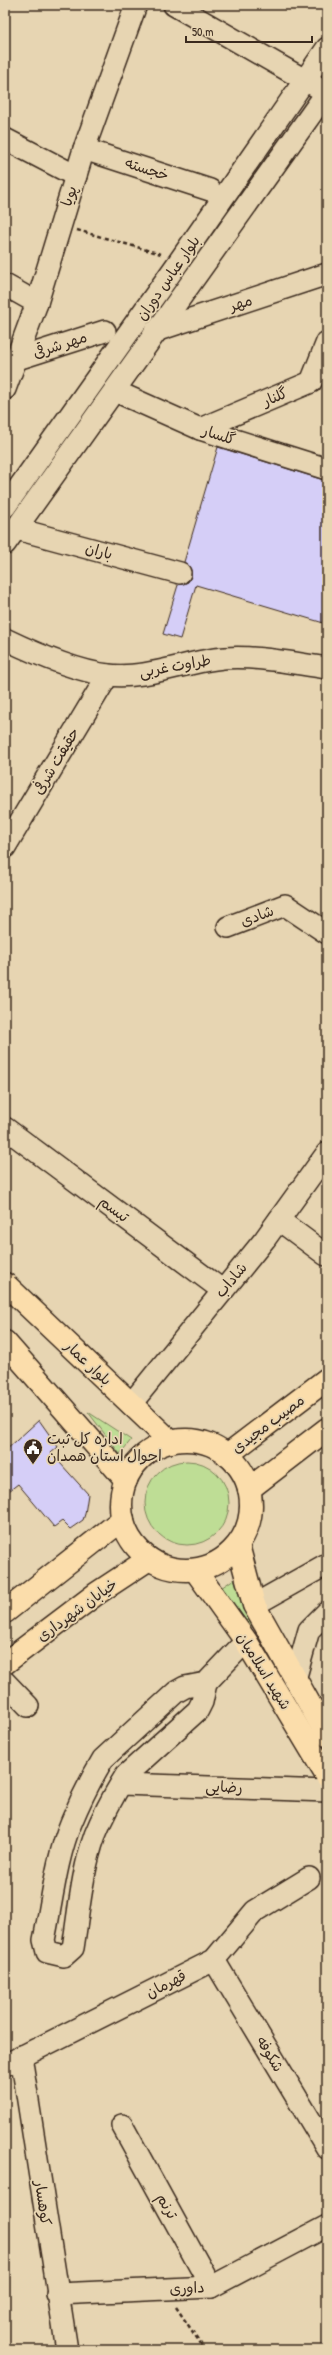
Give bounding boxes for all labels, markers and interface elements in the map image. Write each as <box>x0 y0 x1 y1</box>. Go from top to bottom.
scale bar <box>186 18 312 44</box>
text: 50 m <box>192 23 213 40</box>
street label: خجسته <box>123 152 172 185</box>
street label: پویا <box>55 183 82 209</box>
street label: بلوار عباس دوران <box>131 231 205 324</box>
street label: مهر <box>225 289 255 317</box>
street label: مهر شرقی <box>30 326 90 363</box>
street label: گلنار <box>258 382 291 412</box>
street label: گلسار <box>199 419 238 450</box>
street label: باران <box>83 537 115 564</box>
street label: طراوت غربی <box>137 649 212 682</box>
street label: حقیقت شرفی <box>27 723 84 798</box>
street label: شادی <box>237 900 277 931</box>
street label: تبسم <box>94 1190 134 1229</box>
street label: شاداب <box>210 1258 251 1302</box>
street label: بلوار عمار <box>59 1335 116 1390</box>
street label: مصیب مجیدی <box>227 1389 308 1458</box>
place label: اداره کل ثبت احوال استان همدان <box>47 1428 162 1466</box>
public building icon: اداره کل ثبت احوال استان همدان <box>22 1437 44 1465</box>
street label: خیابان شهرداری <box>32 1573 121 1646</box>
street label: شهید اسلامیان <box>232 1628 296 1713</box>
street label: رضایی <box>205 1775 243 1798</box>
street label: قهرمان <box>142 1964 190 2003</box>
street label: شکوفه <box>252 2032 289 2075</box>
street label: کوهسار <box>30 2178 57 2227</box>
street label: ترنم <box>150 2189 183 2224</box>
street label: داوری <box>169 2276 205 2299</box>

